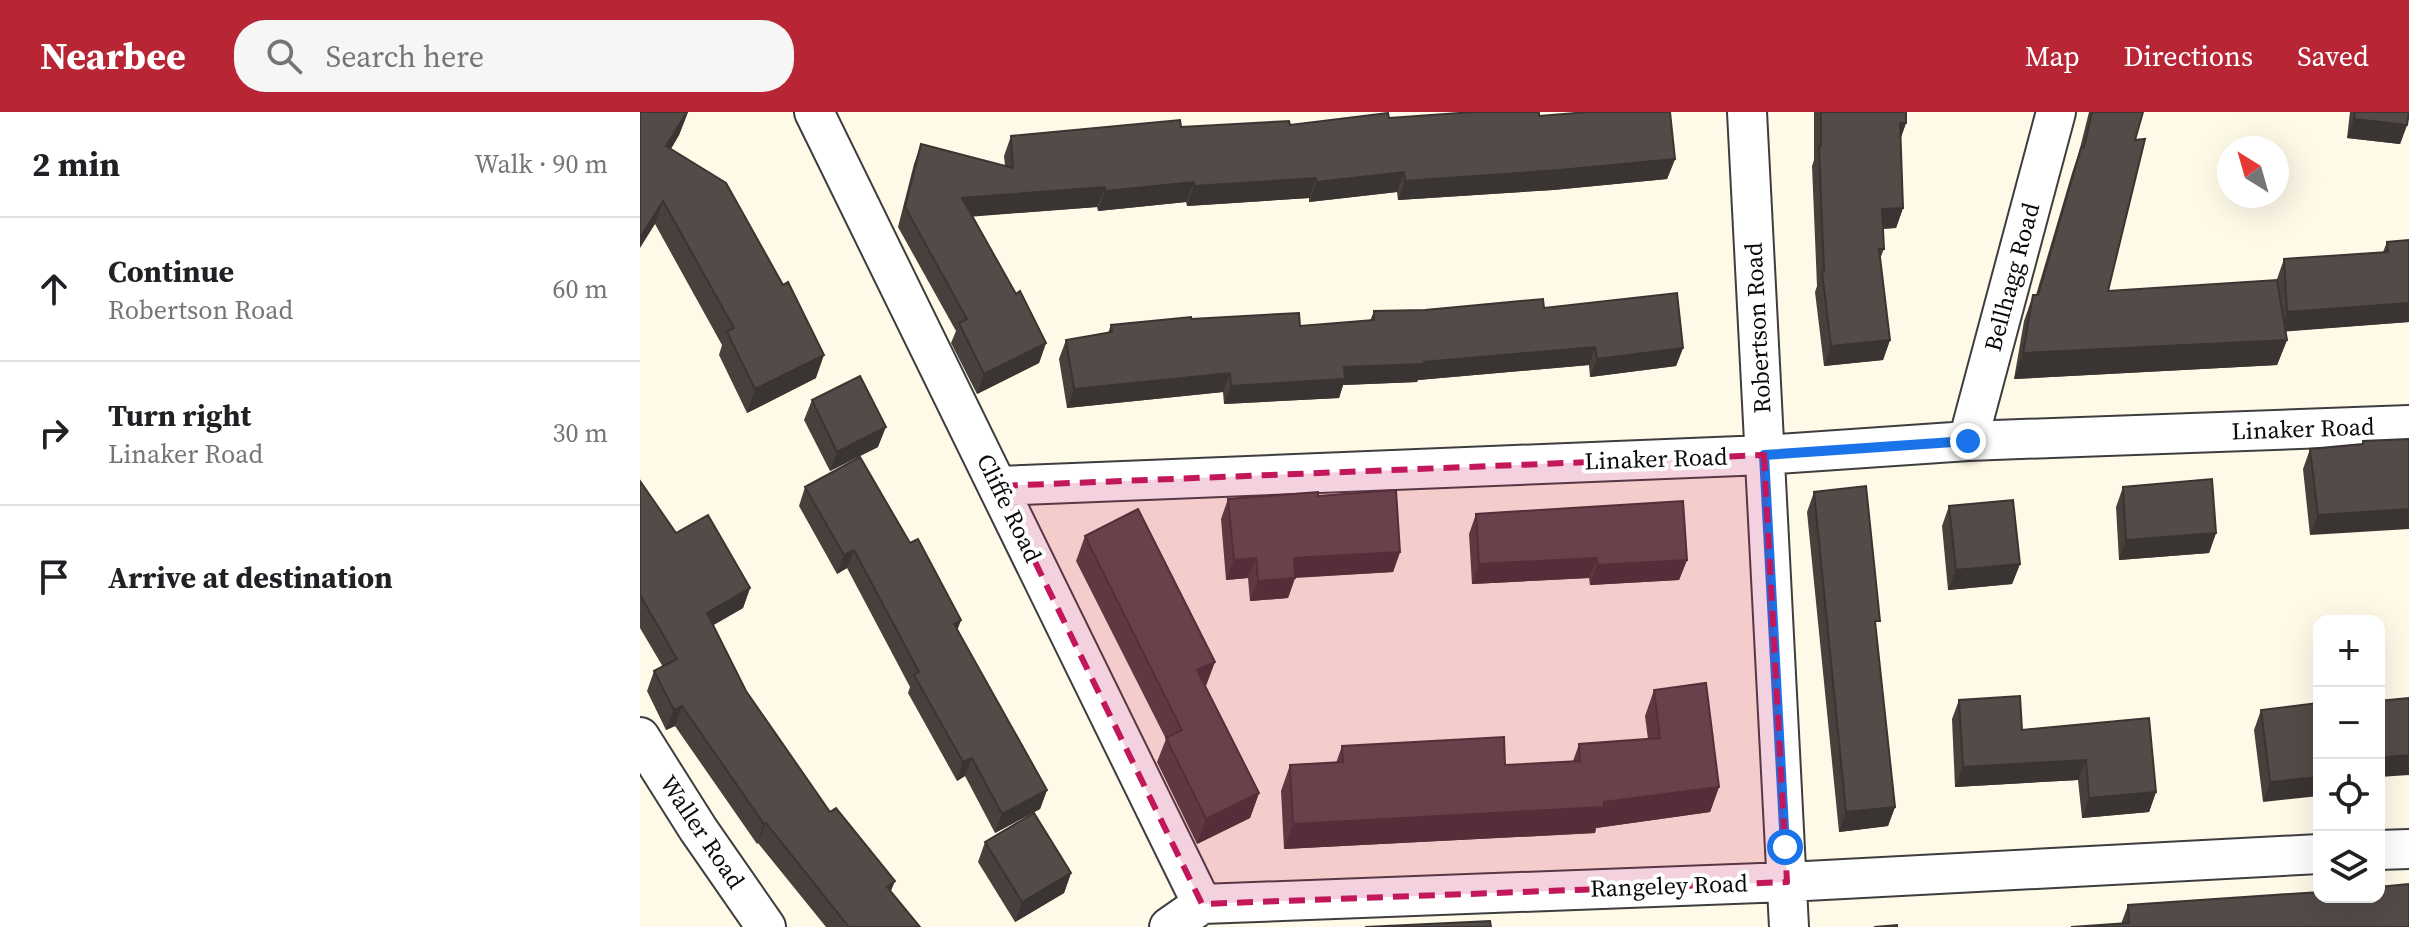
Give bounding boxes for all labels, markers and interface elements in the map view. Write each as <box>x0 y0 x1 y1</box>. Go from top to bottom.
search box <box>234 20 794 92</box>
text: Nearbee <box>40 30 186 82</box>
icon: search <box>262 34 306 78</box>
text: Search here <box>326 36 484 77</box>
text: Map <box>2025 37 2080 75</box>
text: Directions <box>2124 37 2253 75</box>
text: Saved <box>2297 37 2369 75</box>
north arrow <box>2217 136 2289 208</box>
text: 2 min <box>32 141 120 187</box>
text: Walk · 90 m <box>474 146 608 182</box>
street label: Bellhagg Road <box>1976 199 2047 355</box>
street label: Robertson Road <box>1737 241 1778 414</box>
text: Continue <box>108 251 234 292</box>
icon: ahead <box>32 267 76 311</box>
text: 60 m <box>553 271 608 307</box>
text: Robertson Road <box>108 292 293 328</box>
text: Turn right <box>108 395 251 436</box>
street label: Linaker Road <box>2231 409 2376 447</box>
icon: right <box>32 411 76 455</box>
text: 30 m <box>553 415 608 451</box>
route end <box>1950 423 1986 459</box>
text: Linaker Road <box>108 436 263 472</box>
street label: Linaker Road <box>1584 439 1729 477</box>
street label: Cliffe Road <box>969 448 1050 568</box>
icon: arrive <box>32 555 76 599</box>
text: Arrive at destination <box>108 557 393 598</box>
map controls <box>2313 615 2385 903</box>
button: + <box>2313 615 2385 687</box>
button: − <box>2313 687 2385 759</box>
button: locate <box>2313 759 2385 831</box>
street label: Waller Road <box>652 768 753 895</box>
route start <box>1767 829 1803 865</box>
button: layers <box>2313 831 2385 903</box>
street label: Rangeley Road <box>1590 866 1749 905</box>

